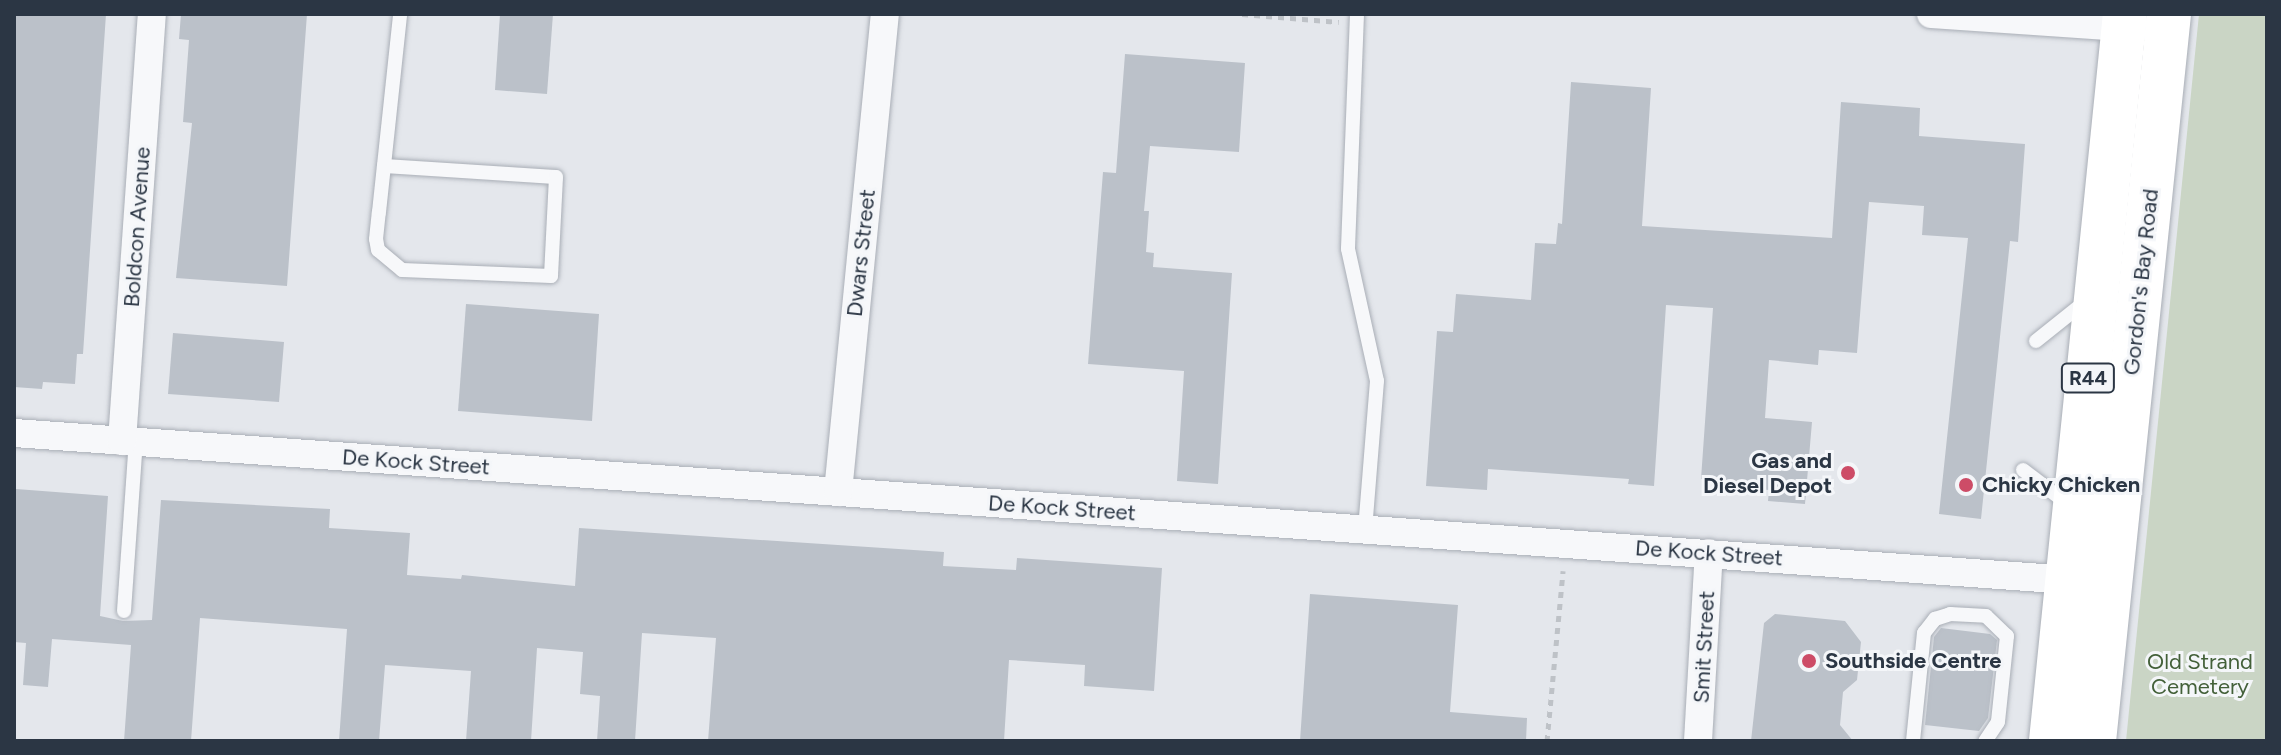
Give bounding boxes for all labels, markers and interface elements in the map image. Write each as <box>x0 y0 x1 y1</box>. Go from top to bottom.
street label: Boldcon Avenue <box>118 146 156 308</box>
street label: Dwars Street <box>841 188 881 318</box>
street label: Gordon's Bay Road <box>2118 188 2164 376</box>
road number: R44 <box>2060 362 2116 394</box>
street label: De Kock Street <box>341 444 491 480</box>
place label: Gas and Diesel Depot <box>1703 447 1832 498</box>
marker: Gas and Diesel Depot <box>1839 464 1857 482</box>
place label: Chicky Chicken <box>1982 472 2140 498</box>
marker: Chicky Chicken <box>1957 476 1975 494</box>
street label: De Kock Street <box>987 490 1137 526</box>
street label: De Kock Street <box>1634 535 1784 571</box>
street label: Smit Street <box>1688 590 1720 704</box>
place label: Southside Centre <box>1825 648 2002 674</box>
park label: Old Strand Cemetery <box>2147 648 2253 700</box>
marker: Southside Centre <box>1800 652 1818 670</box>

